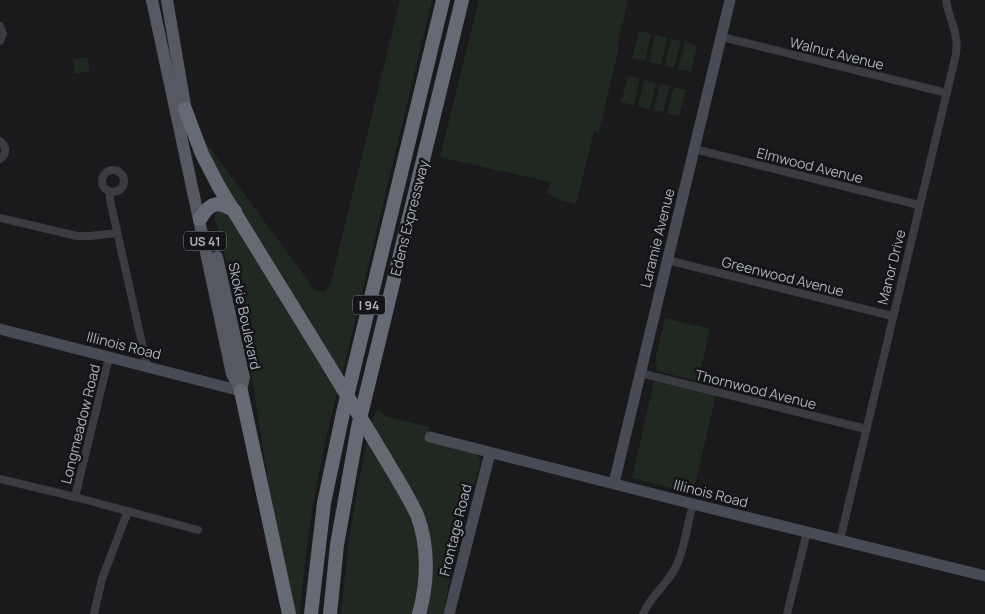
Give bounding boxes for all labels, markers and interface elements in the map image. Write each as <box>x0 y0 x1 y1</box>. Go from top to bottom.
street label: Walnut Avenue <box>788 32 886 74</box>
street label: Elmwood Avenue <box>755 143 865 187</box>
street label: Edens Expressway <box>385 157 433 278</box>
street label: Laramie Avenue <box>636 186 678 290</box>
street label: Manor Drive <box>873 227 909 307</box>
road number: US 41 <box>184 232 226 250</box>
street label: Greenwood Avenue <box>720 252 846 300</box>
street label: Skokie Boulevard <box>224 261 266 371</box>
road number: I 94 <box>353 296 385 314</box>
street label: Illinois Road <box>85 327 163 363</box>
street label: Longmeadow Road <box>56 362 104 486</box>
street label: Thornwood Avenue <box>693 365 819 413</box>
street label: Illinois Road <box>672 475 750 511</box>
street label: Frontage Road <box>434 482 476 578</box>

